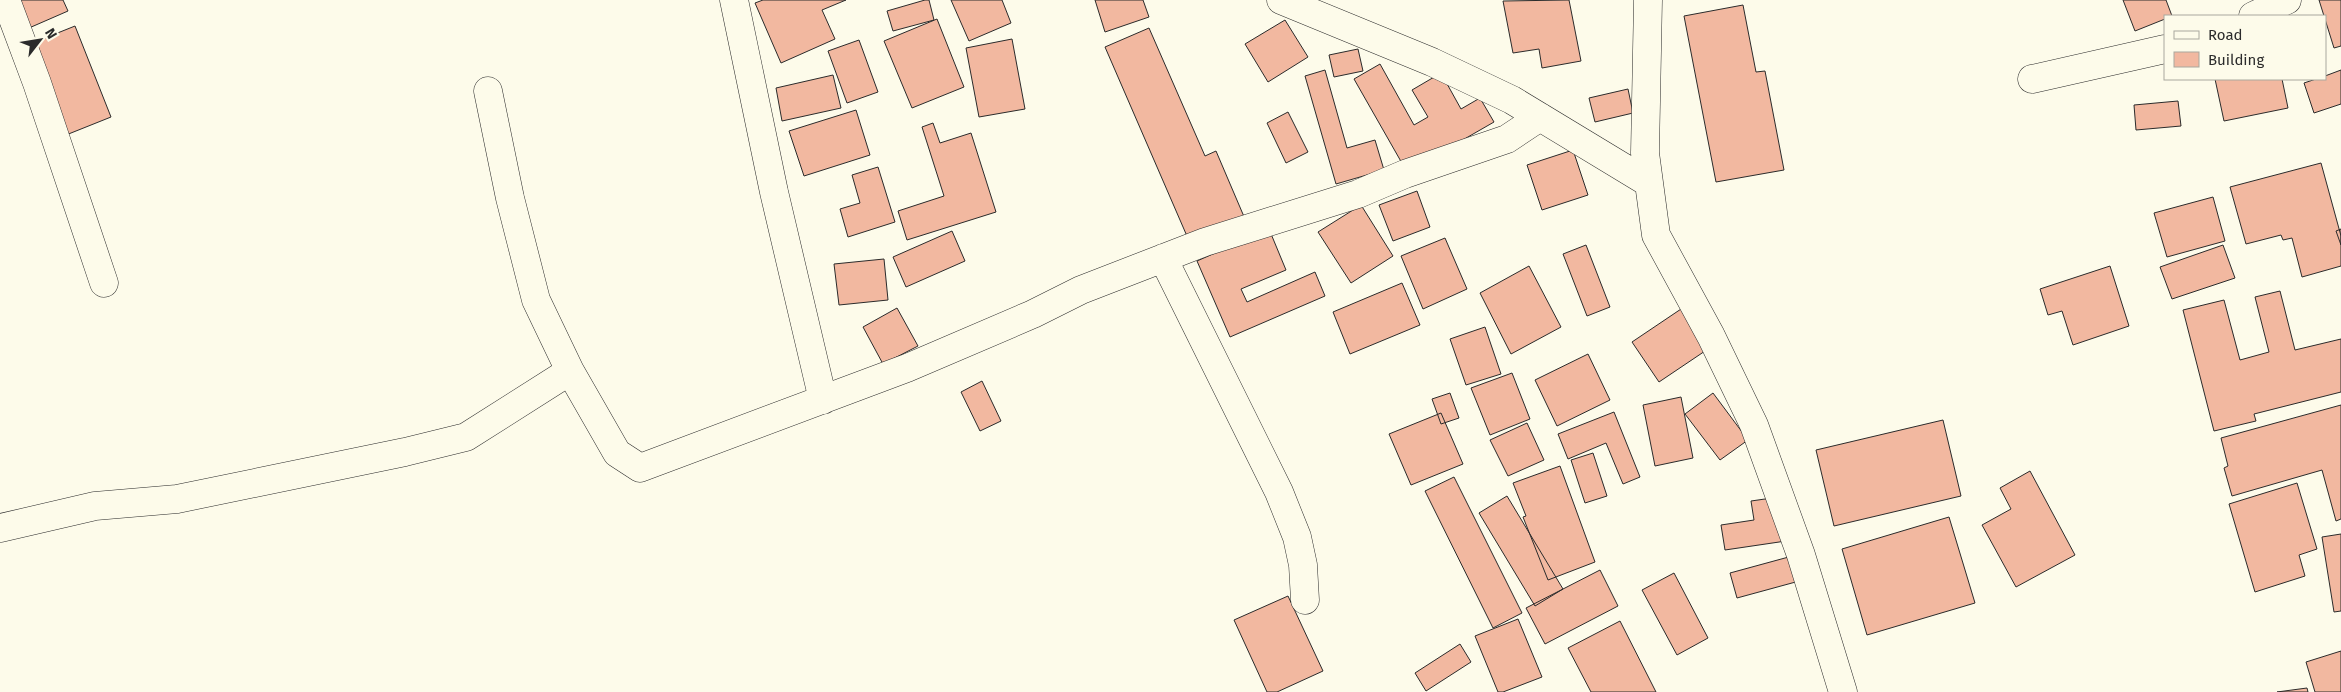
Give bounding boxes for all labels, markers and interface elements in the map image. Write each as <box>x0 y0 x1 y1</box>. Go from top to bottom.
north arrow <box>15 15 65 65</box>
legend <box>2164 15 2326 80</box>
text: N <box>41 25 60 42</box>
text: Road <box>2208 26 2243 44</box>
text: Building <box>2208 51 2264 69</box>

